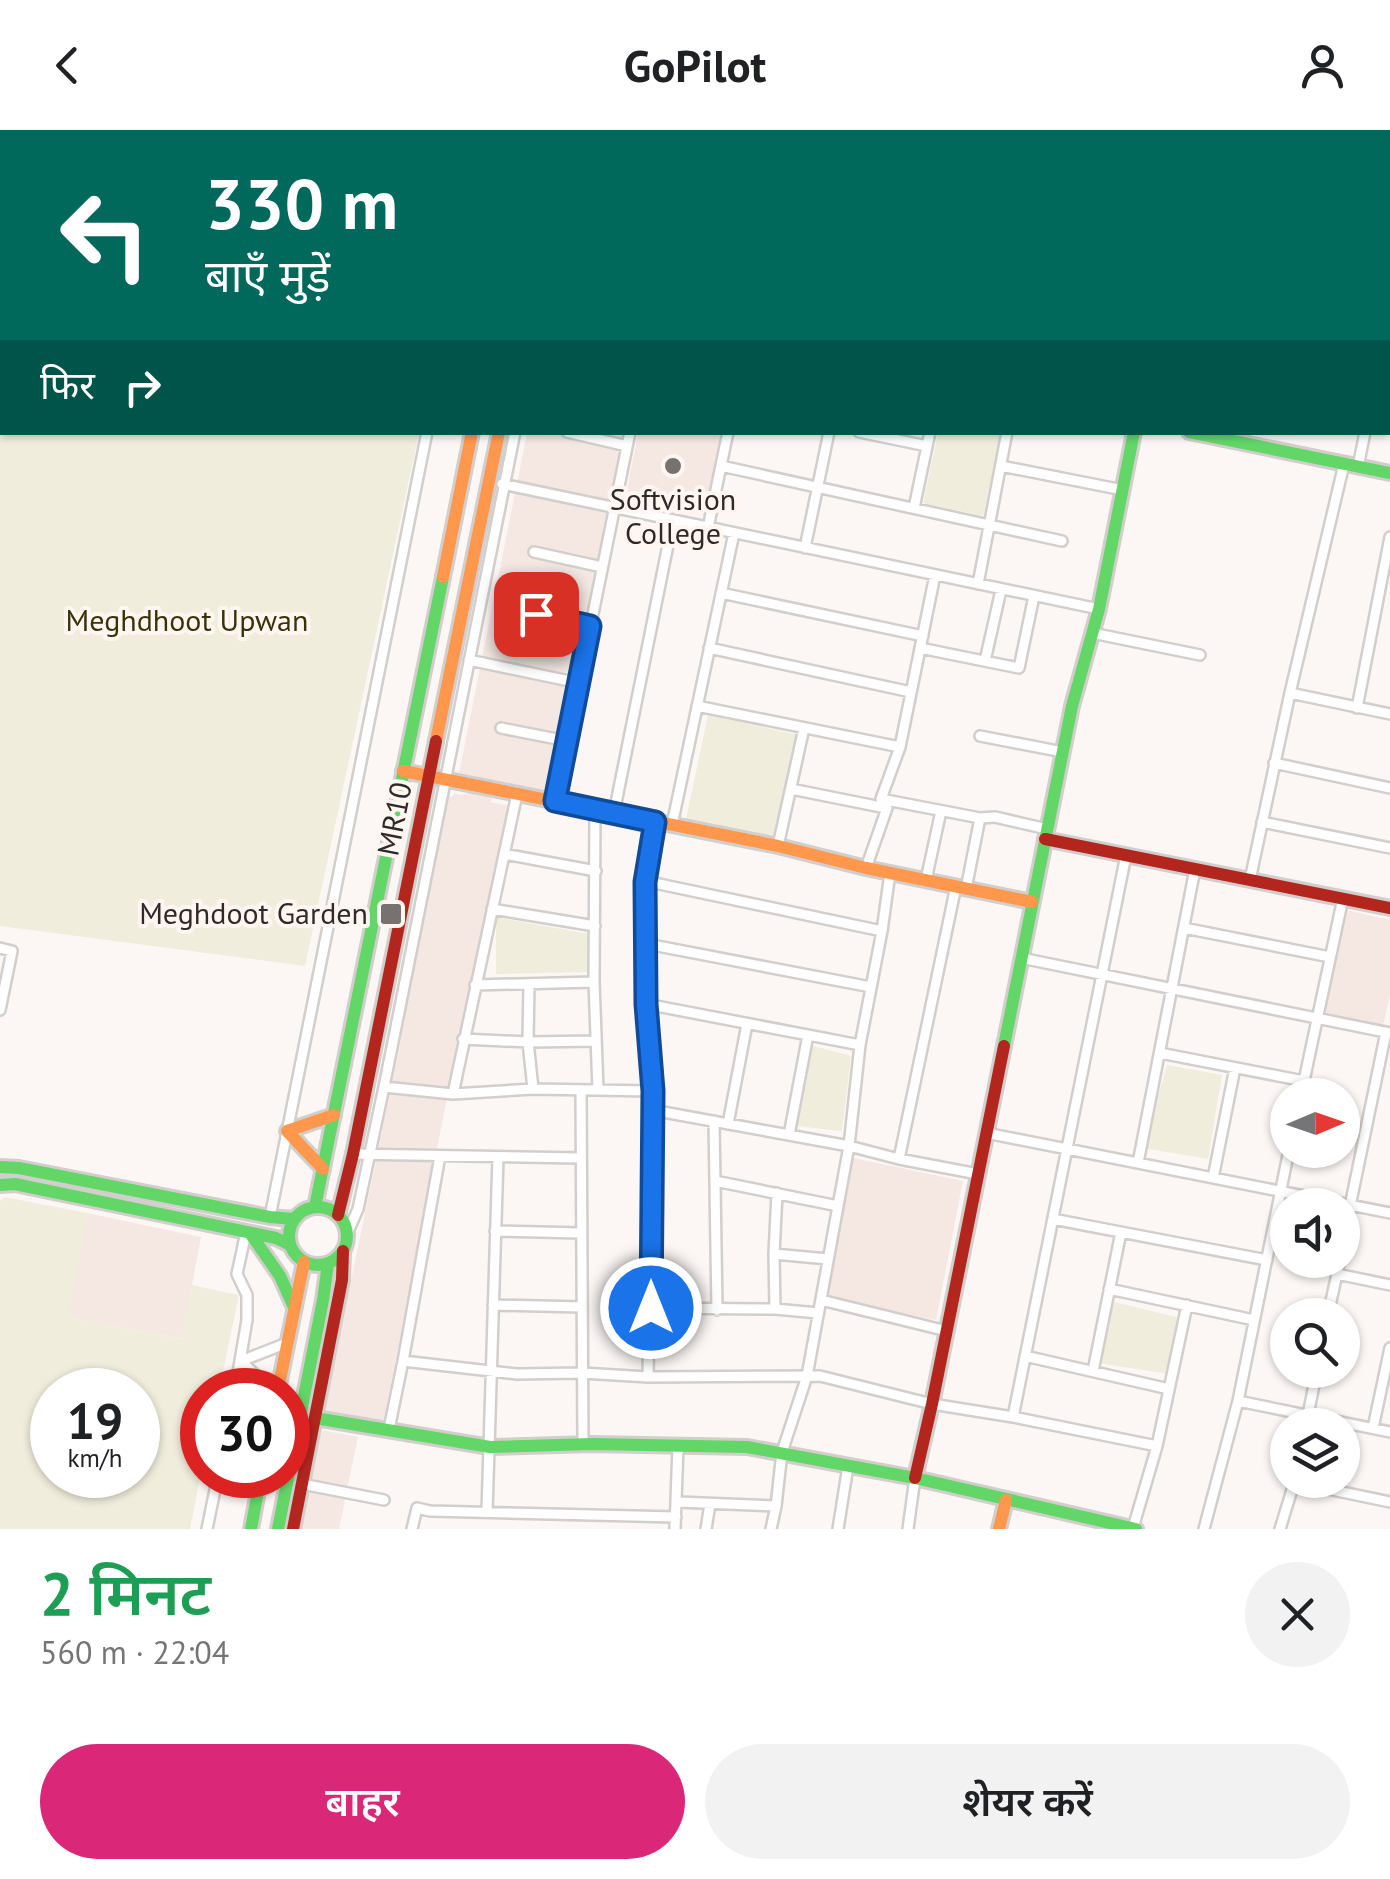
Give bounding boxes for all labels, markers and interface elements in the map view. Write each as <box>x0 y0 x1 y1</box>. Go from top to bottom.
text: GoPilot <box>624 36 766 94</box>
icon: back <box>40 38 95 93</box>
icon: person <box>1295 38 1350 93</box>
text: 330 m <box>205 158 398 248</box>
icon: left <box>40 170 170 300</box>
text: बाएँ मुड़ें <box>205 246 330 304</box>
text: फिर <box>40 360 95 409</box>
icon: right <box>115 360 170 415</box>
marker: Softvision College <box>662 455 684 477</box>
place label: Softvision College <box>610 479 736 552</box>
pin <box>494 572 579 657</box>
icon: arrive <box>509 587 564 642</box>
park label: Meghdhoot Upwan <box>66 600 308 639</box>
street label: MR10 <box>367 779 420 859</box>
place label: Meghdoot Garden <box>139 893 368 932</box>
marker: Meghdoot Garden <box>378 901 404 927</box>
north arrow <box>1270 1078 1360 1168</box>
map controls <box>1270 1078 1360 1498</box>
button: sound <box>1270 1188 1360 1278</box>
position arrow <box>599 1256 703 1360</box>
button: search <box>1270 1298 1360 1388</box>
speed limit sign: 30 <box>180 1368 310 1498</box>
text: 19 <box>67 1388 123 1453</box>
button: layers <box>1270 1408 1360 1498</box>
text: km/h <box>68 1442 122 1474</box>
text: 2 मिनट <box>40 1554 211 1632</box>
button: close <box>1245 1562 1350 1667</box>
text: 560 m · 22:04 <box>40 1631 229 1673</box>
button: बाहर <box>40 1744 685 1859</box>
button: शेयर करें <box>705 1744 1350 1859</box>

